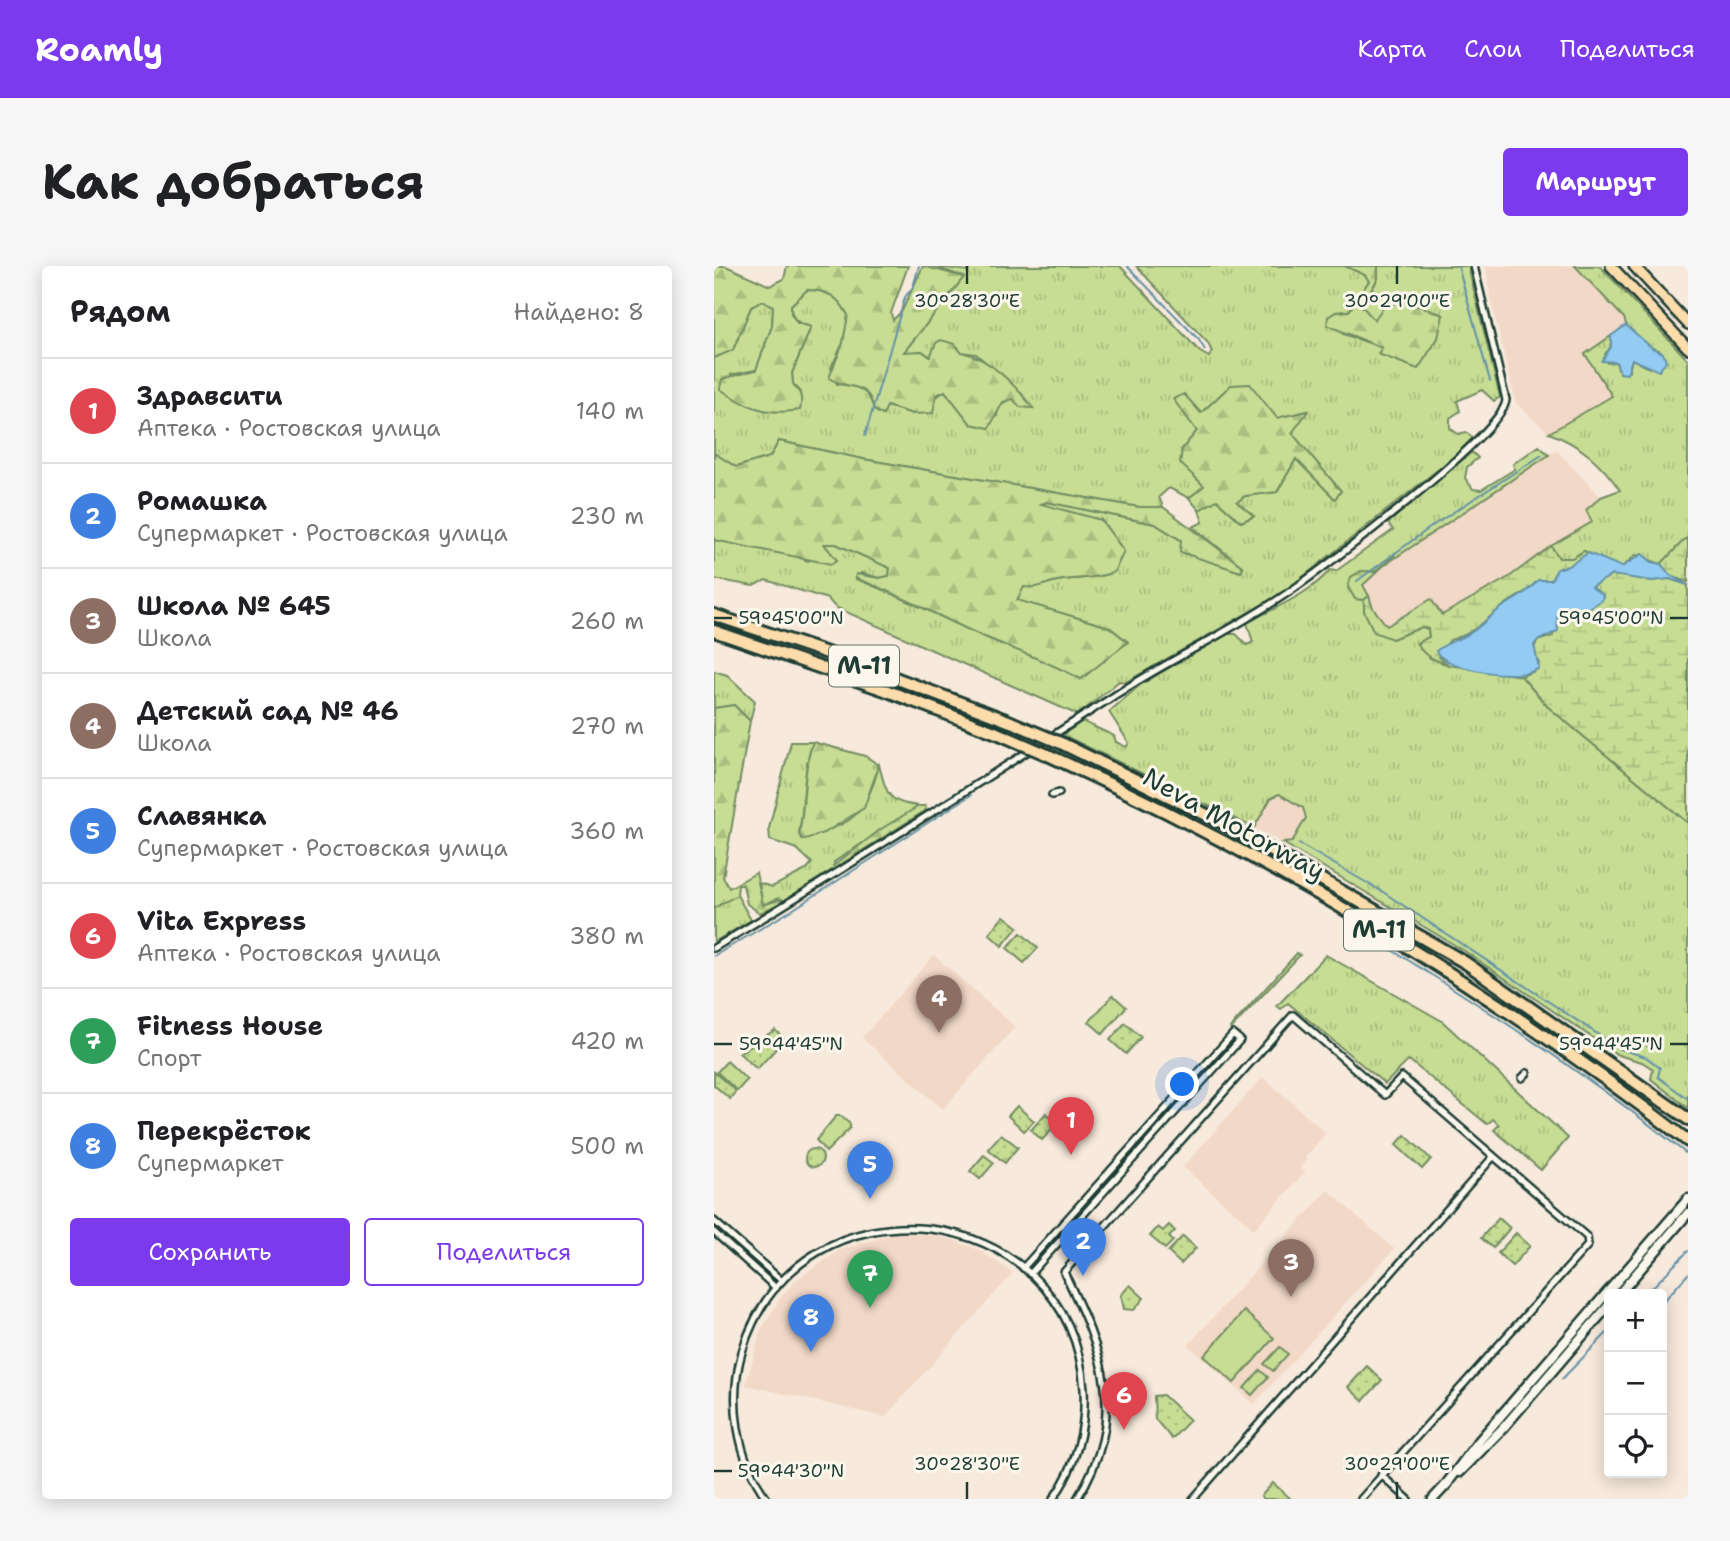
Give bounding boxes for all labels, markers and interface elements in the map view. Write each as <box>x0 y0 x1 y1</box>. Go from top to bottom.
text: Roamly <box>35 27 163 72</box>
text: Карта <box>1358 33 1426 65</box>
text: Слои <box>1464 33 1522 65</box>
text: Поделиться <box>1560 33 1695 65</box>
button: Маршрут <box>1503 148 1688 216</box>
text: Как добраться <box>42 149 424 215</box>
text: 30°28'30"E <box>914 289 1020 313</box>
text: 30°29'00"E <box>1344 289 1450 313</box>
text: Рядом <box>70 291 170 332</box>
text: Найдено: 8 <box>514 297 644 327</box>
text: Здравсити <box>137 378 283 413</box>
text: 1 <box>88 396 98 426</box>
text: 140 m <box>576 396 644 426</box>
text: Аптека · Ростовская улица <box>137 413 441 443</box>
text: Ромашка <box>137 483 267 518</box>
text: 2 <box>85 501 101 531</box>
text: 230 m <box>570 501 644 531</box>
text: Супермаркет · Ростовская улица <box>137 518 508 548</box>
text: Школа № 645 <box>137 588 331 623</box>
text: 3 <box>85 606 101 636</box>
text: 260 m <box>570 606 644 636</box>
text: 59°45'00"N <box>738 606 844 630</box>
text: 59°45'00"N <box>1558 606 1664 630</box>
text: Школа <box>137 623 212 653</box>
road number: М-11 <box>829 646 899 687</box>
text: Детский сад № 46 <box>137 693 399 728</box>
text: 4 <box>85 711 101 741</box>
text: 270 m <box>570 711 644 741</box>
text: Школа <box>137 728 212 758</box>
street label: Neva Motorway <box>1137 759 1332 888</box>
text: Славянка <box>137 798 267 833</box>
text: 5 <box>86 816 100 846</box>
text: 360 m <box>569 816 644 846</box>
text: Супермаркет · Ростовская улица <box>137 833 508 863</box>
text: Vita Express <box>137 903 306 938</box>
road number: М-11 <box>1344 910 1414 950</box>
text: 6 <box>85 921 101 951</box>
text: 380 m <box>569 921 644 951</box>
text: Аптека · Ростовская улица <box>137 938 441 968</box>
pin: 4 <box>916 975 962 1033</box>
text: Fitness House <box>137 1008 323 1043</box>
text: 7 <box>85 1026 101 1056</box>
text: 420 m <box>570 1026 644 1056</box>
text: 59°44'45"N <box>739 1032 843 1056</box>
text: 59°44'45"N <box>1559 1032 1663 1056</box>
text: Спорт <box>137 1043 202 1073</box>
your location <box>1165 1067 1199 1101</box>
pin: 1 <box>1048 1097 1094 1155</box>
text: Перекрёсток <box>137 1113 311 1148</box>
text: 8 <box>85 1131 101 1161</box>
text: 500 m <box>570 1131 644 1161</box>
pin: 5 <box>847 1141 893 1199</box>
text: Супермаркет <box>137 1148 284 1178</box>
button: Сохранить <box>70 1218 350 1286</box>
button: Поделиться <box>364 1218 644 1286</box>
pin: 2 <box>1060 1218 1106 1276</box>
pin: 3 <box>1268 1239 1314 1297</box>
pin: 7 <box>847 1250 893 1308</box>
map controls <box>1604 1289 1667 1478</box>
button: + <box>1604 1289 1667 1352</box>
pin: 8 <box>788 1294 834 1352</box>
button: − <box>1604 1352 1667 1415</box>
pin: 6 <box>1101 1372 1147 1430</box>
button: locate <box>1604 1415 1667 1478</box>
text: 30°28'30"E <box>914 1452 1020 1476</box>
text: 30°29'00"E <box>1344 1452 1450 1476</box>
text: 59°44'30"N <box>738 1459 844 1483</box>

